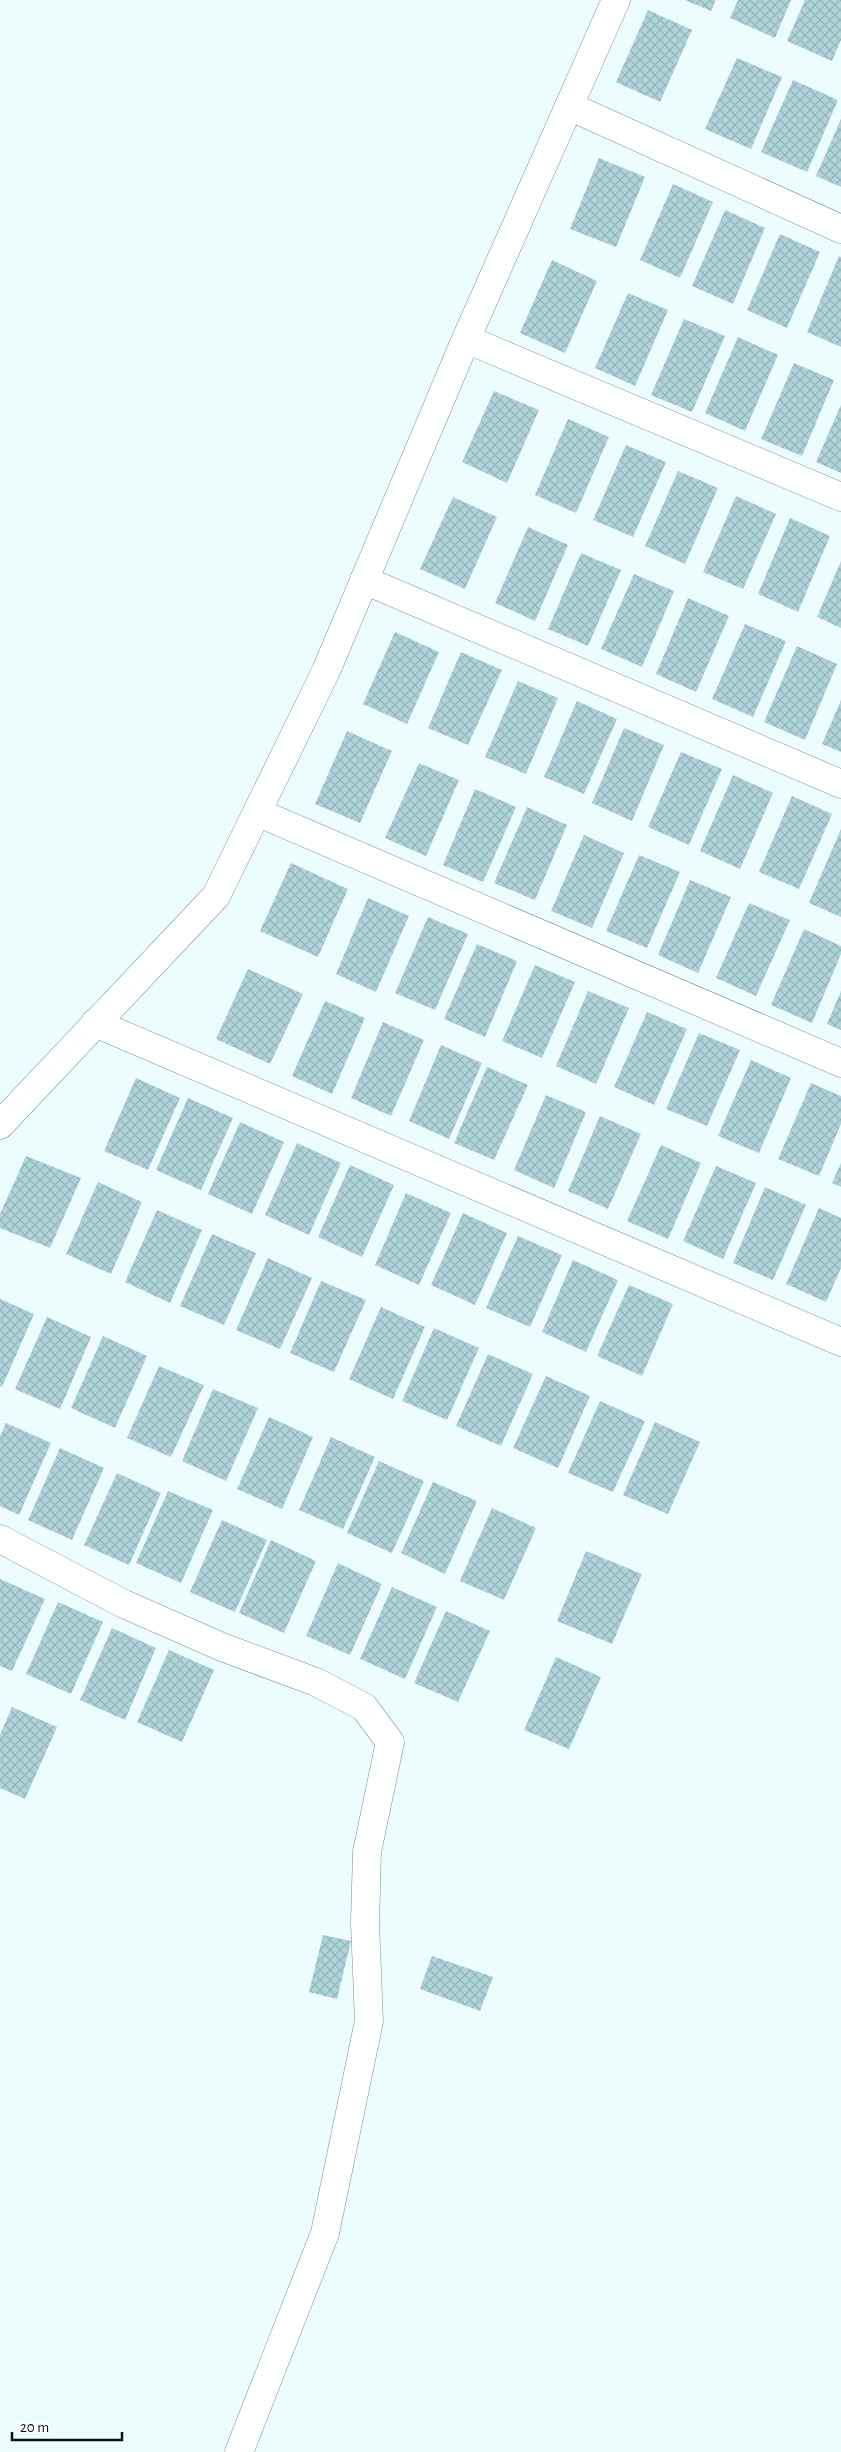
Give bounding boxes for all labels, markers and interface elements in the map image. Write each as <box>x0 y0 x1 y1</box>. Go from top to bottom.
scale bar <box>12 2410 122 2442</box>
text: 20 m <box>20 2420 49 2435</box>

